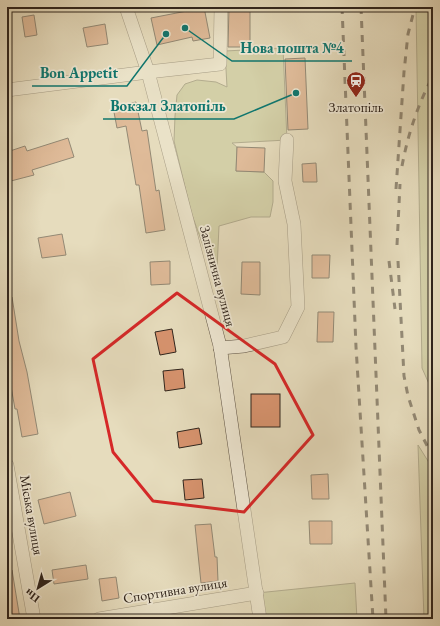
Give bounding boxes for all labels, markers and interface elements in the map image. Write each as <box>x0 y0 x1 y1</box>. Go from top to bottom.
callout: Нова пошта №4 <box>232 34 352 61</box>
text: Нова пошта №4 <box>240 38 345 57</box>
callout: Bon Appetit <box>32 59 127 86</box>
text: Bon Appetit <box>40 63 118 82</box>
station icon: Златопіль <box>345 70 367 98</box>
callout: Вокзал Златопіль <box>103 92 234 119</box>
text: Вокзал Златопіль <box>110 96 226 115</box>
place label: Златопіль <box>329 98 384 116</box>
street label: Залізнична вулиця <box>196 223 240 329</box>
street label: Міська вулиця <box>16 474 48 556</box>
north arrow <box>18 568 58 608</box>
street label: Спортивна вулиця <box>122 573 228 607</box>
text: Пн <box>21 585 42 606</box>

